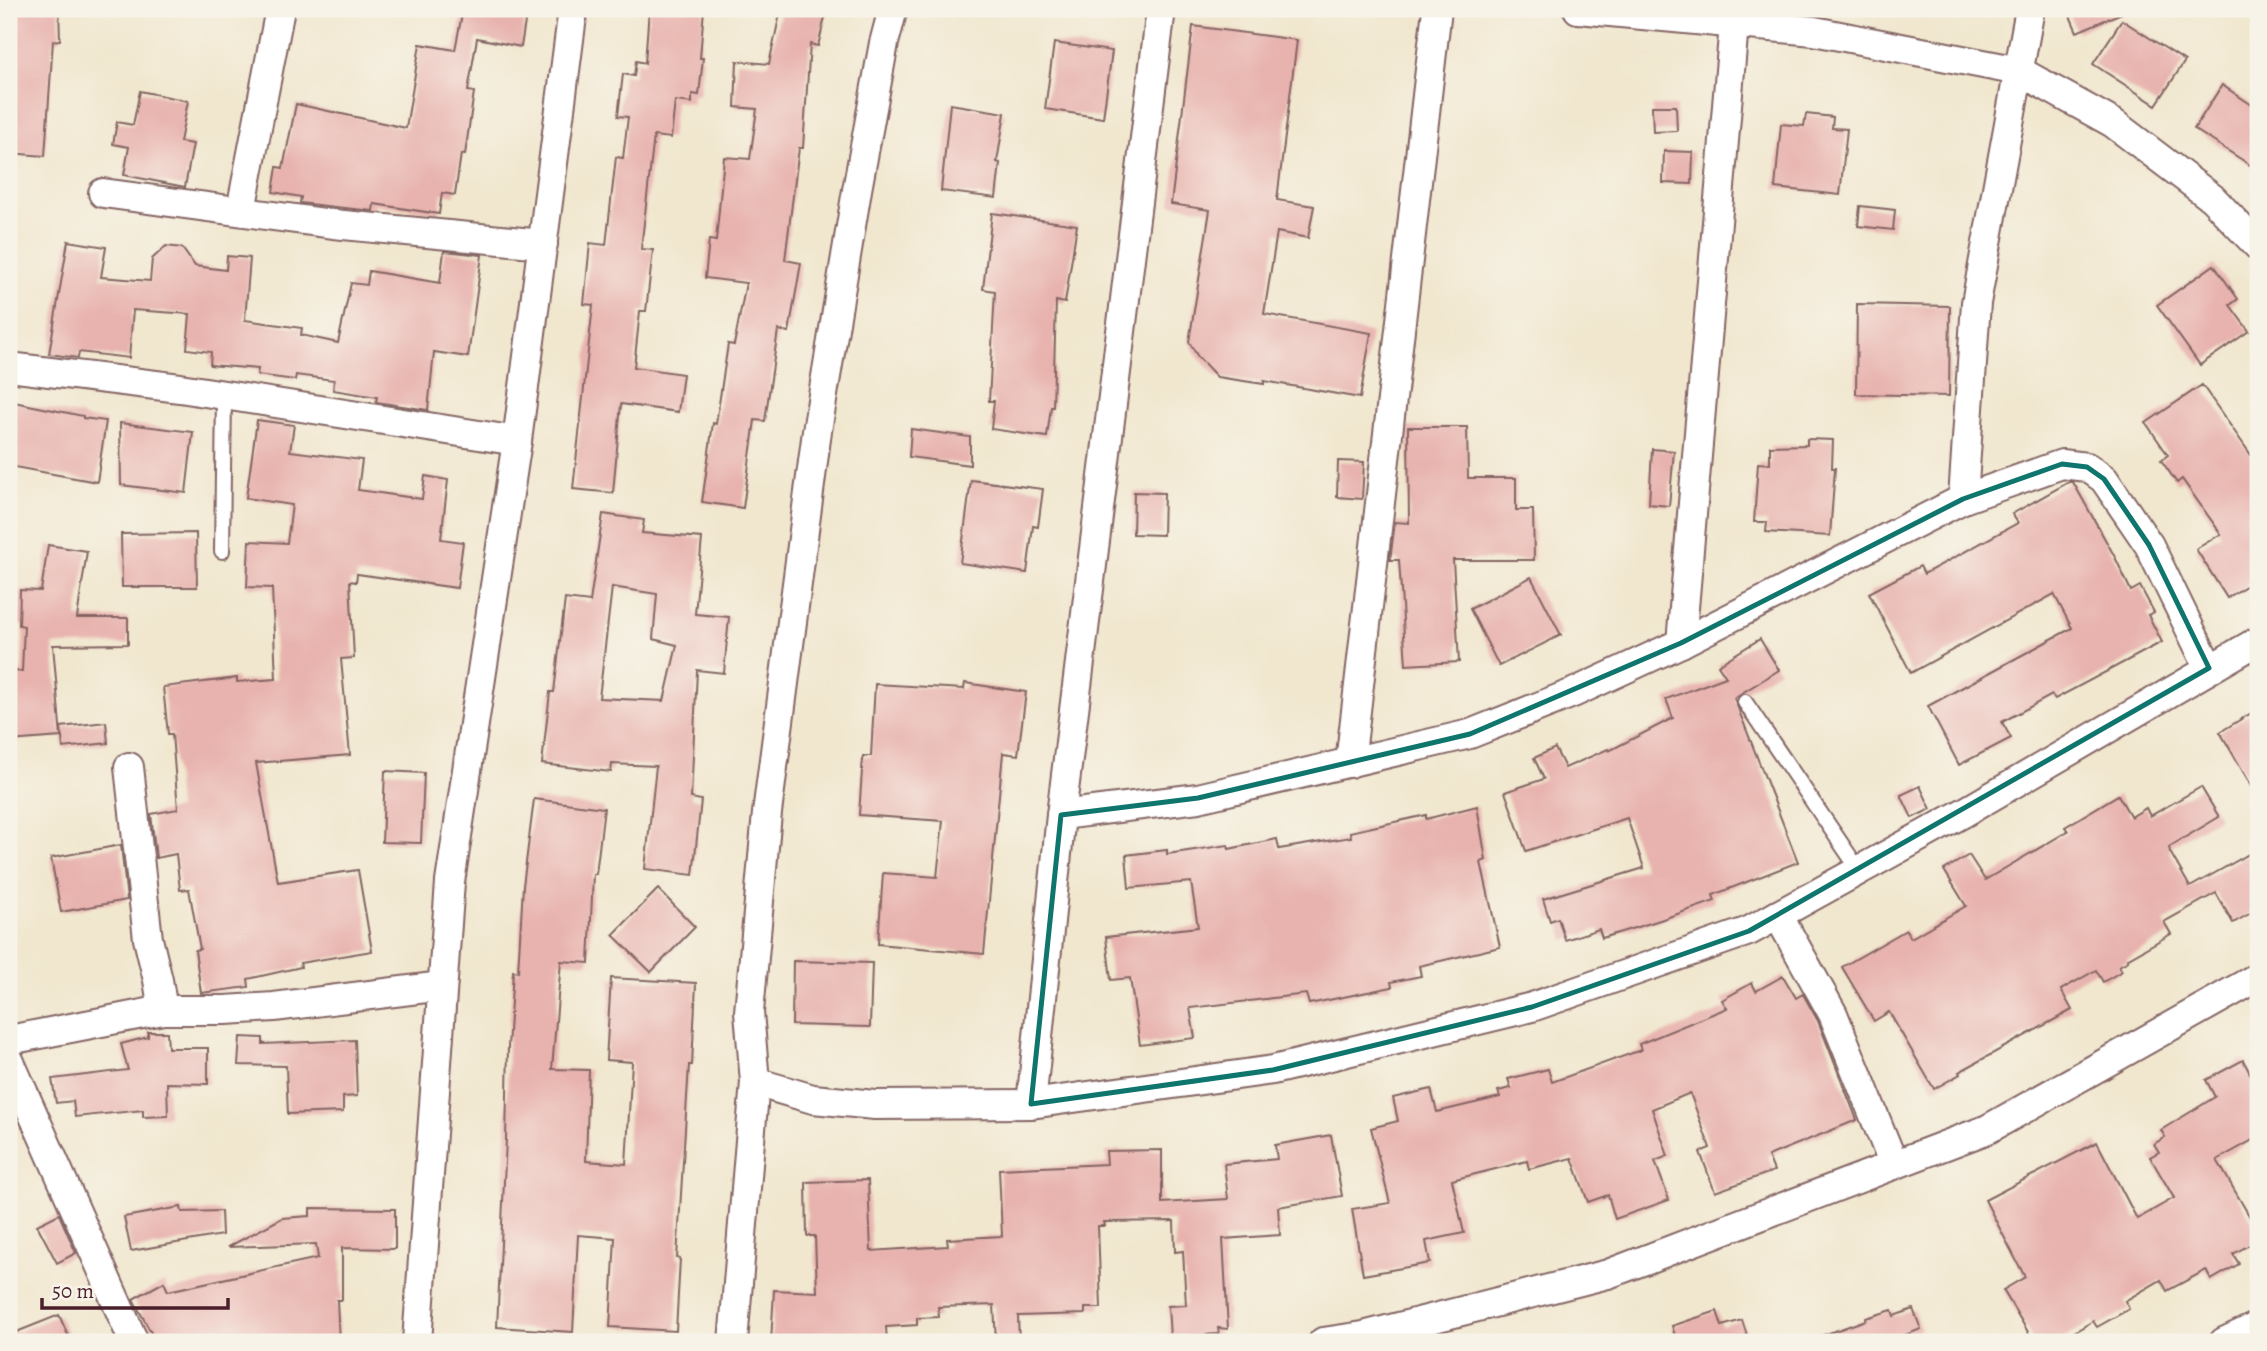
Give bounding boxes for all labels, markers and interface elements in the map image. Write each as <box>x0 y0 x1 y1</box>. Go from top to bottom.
scale bar <box>42 1267 228 1311</box>
text: 50 m <box>52 1277 94 1305</box>

